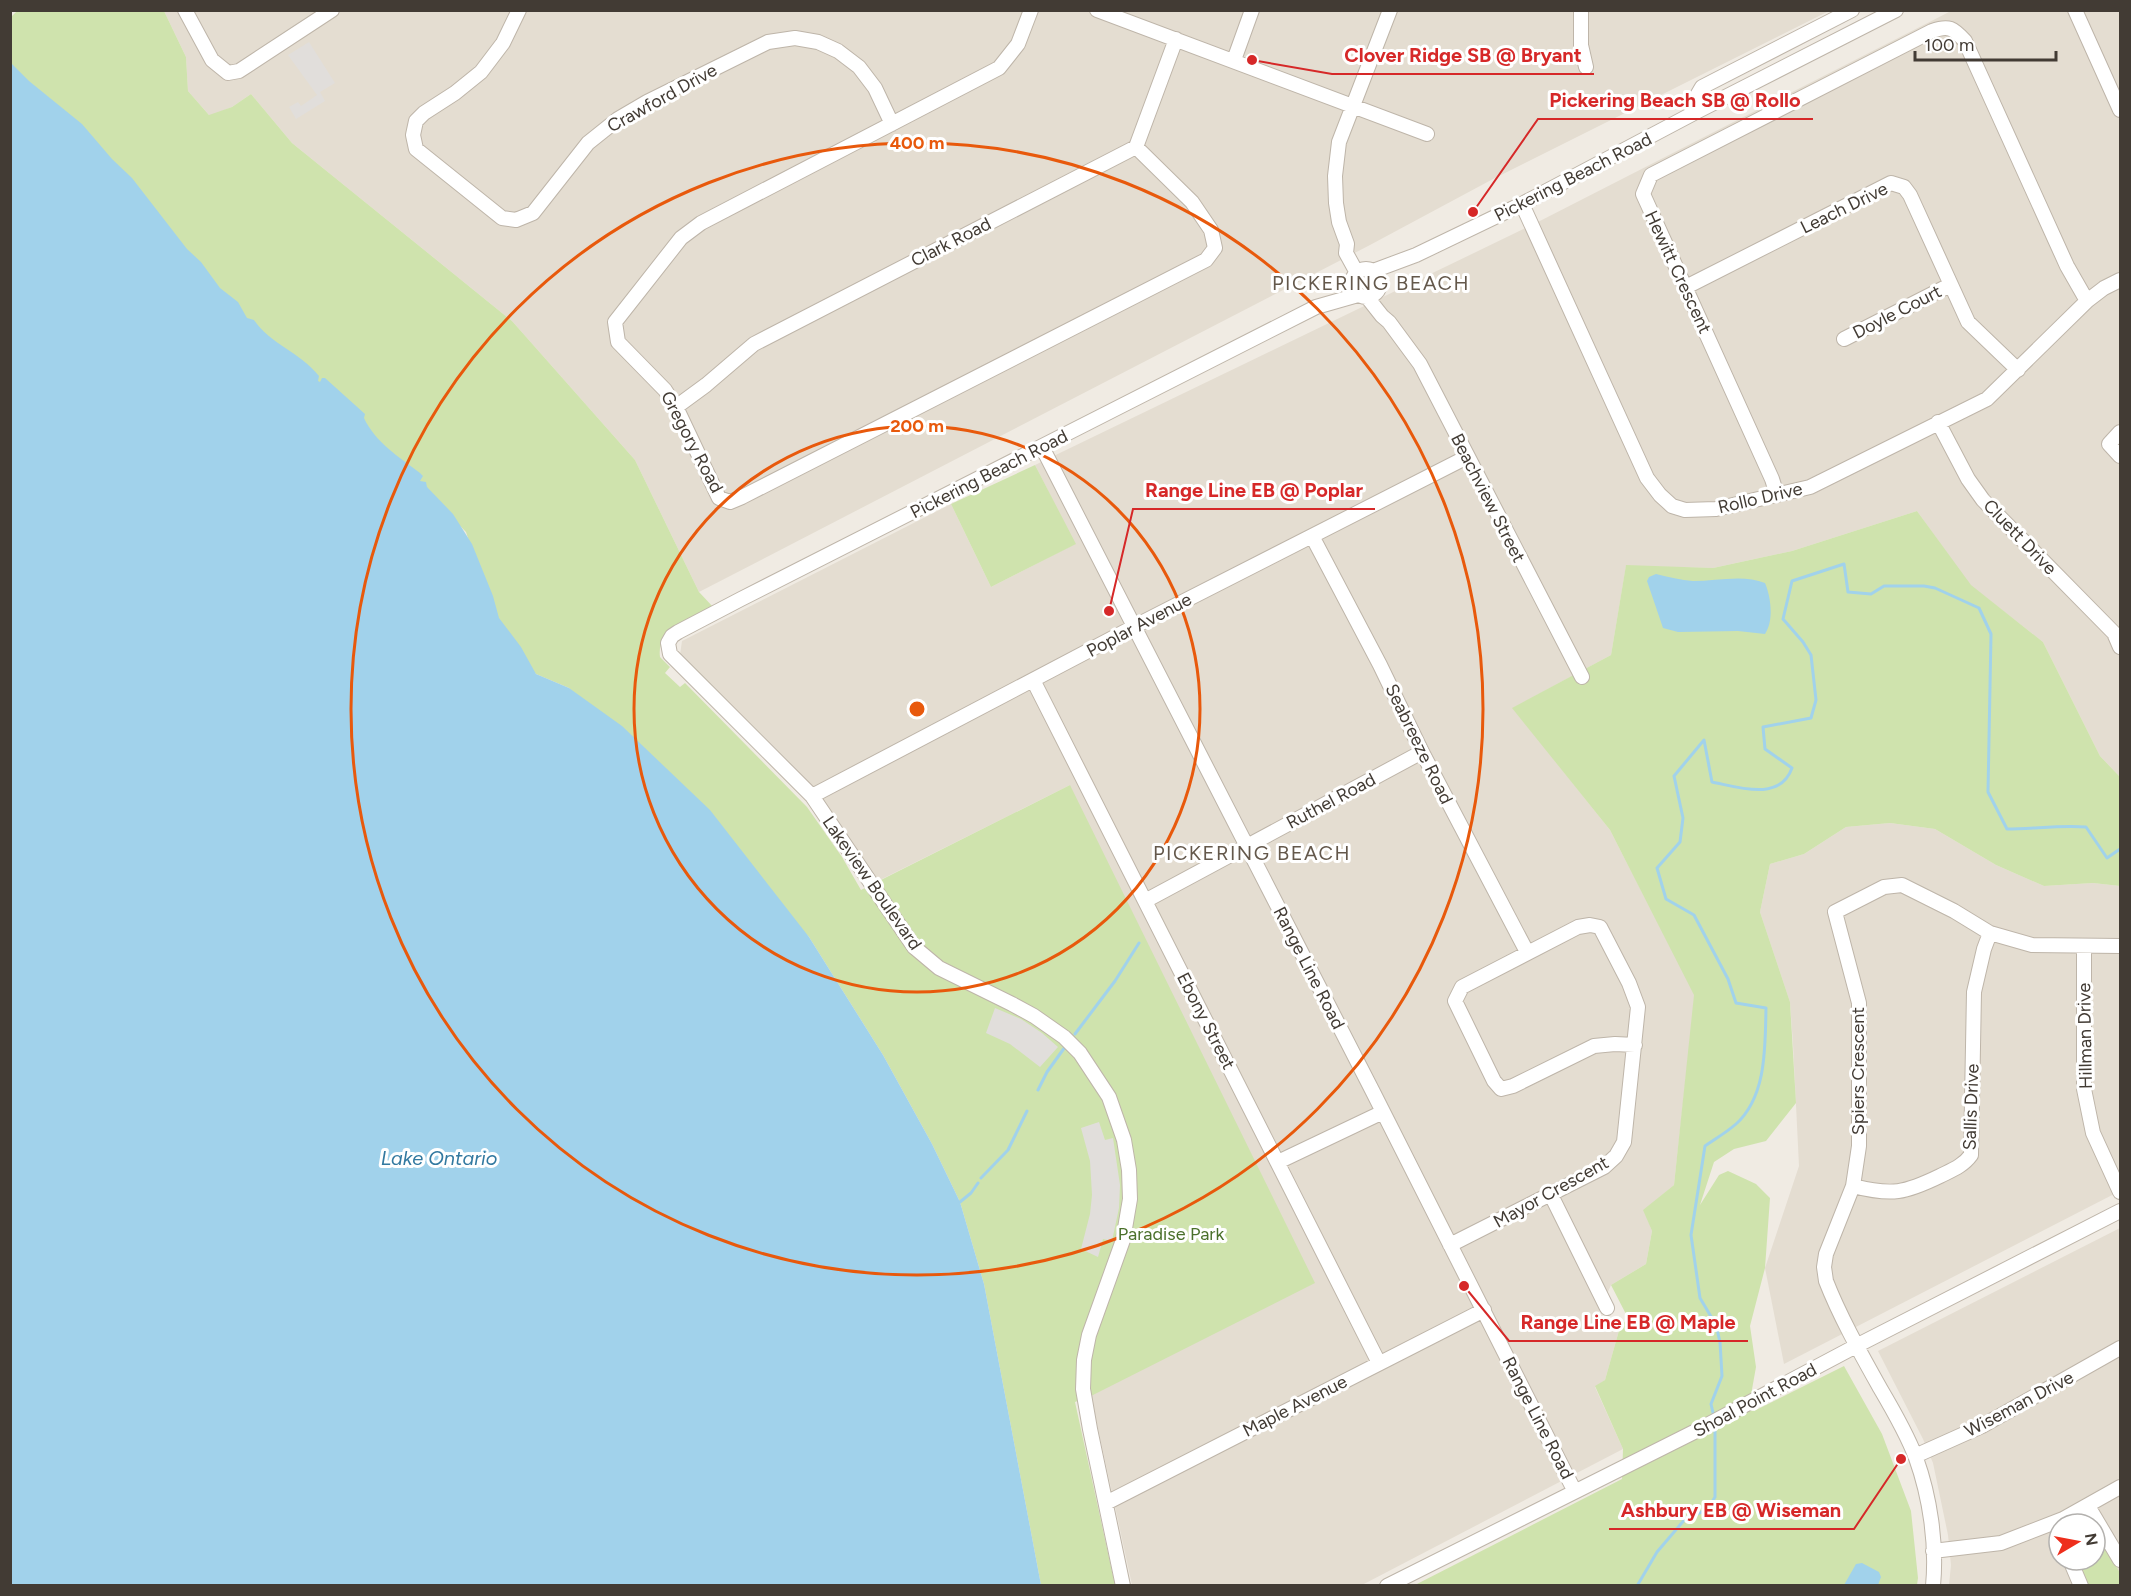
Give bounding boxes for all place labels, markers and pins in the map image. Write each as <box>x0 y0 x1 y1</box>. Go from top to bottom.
callout: Clover Ridge SB @ Bryant <box>1332 36 1594 74</box>
callout: Pickering Beach SB @ Rollo <box>1538 81 1813 119</box>
callout: Range Line EB @ Poplar <box>1133 471 1375 509</box>
centre of rings <box>907 699 927 719</box>
callout: Range Line EB @ Maple <box>1509 1303 1748 1341</box>
callout: Ashbury EB @ Wiseman <box>1609 1491 1854 1529</box>

